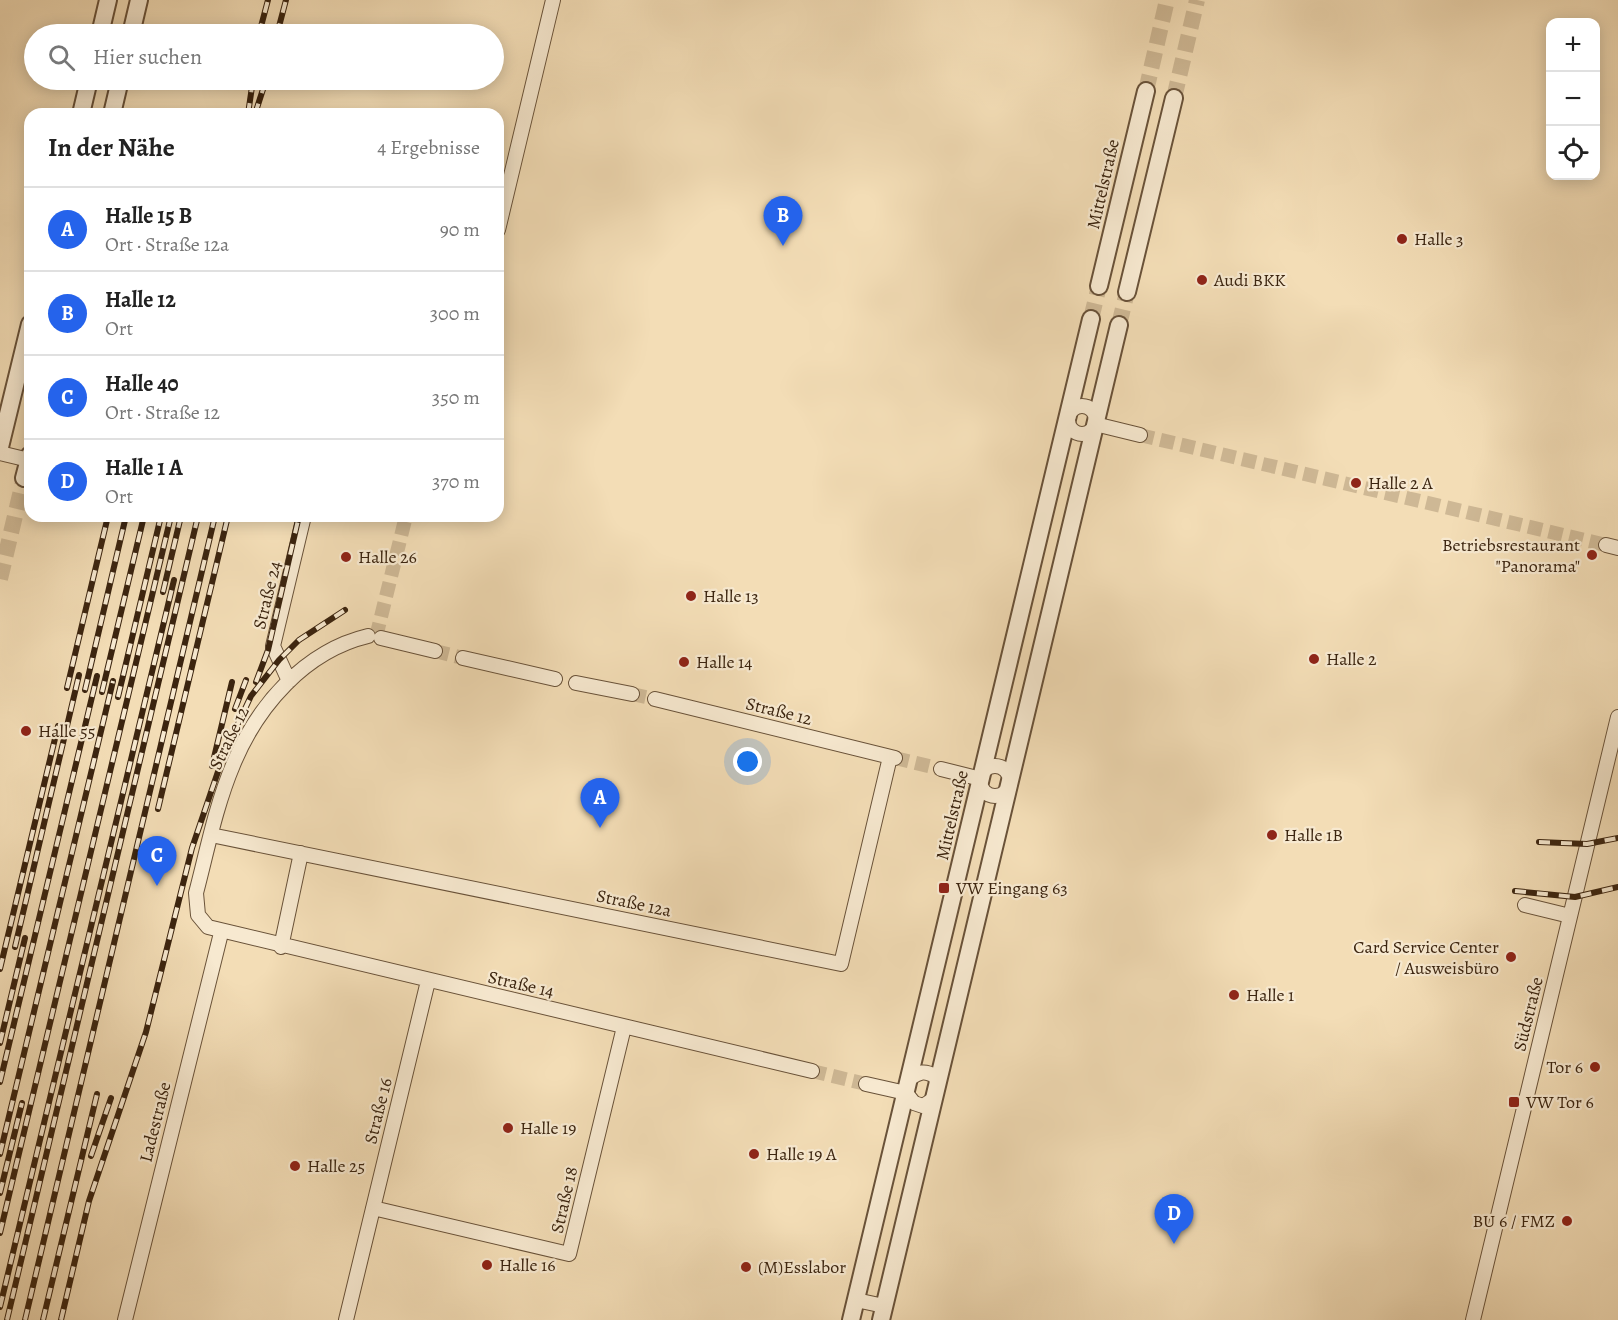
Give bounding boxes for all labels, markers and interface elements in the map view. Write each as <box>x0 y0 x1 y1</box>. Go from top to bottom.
map controls <box>1546 18 1600 180</box>
button: + <box>1546 18 1600 72</box>
search box <box>24 24 504 90</box>
icon: search <box>45 41 78 74</box>
text: Hier suchen <box>93 42 202 72</box>
button: − <box>1546 72 1600 126</box>
button: locate <box>1546 126 1600 180</box>
text: In der Nähe <box>48 130 175 165</box>
text: 4 Ergebnisse <box>377 134 480 161</box>
street label: Mittelstraße <box>1081 137 1125 231</box>
pin: B <box>764 196 802 246</box>
text: Halle 15 B <box>105 201 192 231</box>
text: A <box>61 216 74 243</box>
text: 90 m <box>440 216 480 243</box>
place label: Halle 3 <box>1414 227 1464 251</box>
text: Ort · Straße 12a <box>105 231 229 258</box>
marker: Halle 3 <box>1395 232 1409 246</box>
place label: Audi BKK <box>1213 268 1286 292</box>
marker: Audi BKK <box>1195 273 1209 287</box>
text: Halle 12 <box>105 285 176 315</box>
text: B <box>61 300 74 327</box>
text: 300 m <box>430 300 480 327</box>
text: Ort <box>105 315 133 342</box>
text: Halle 40 <box>105 369 179 399</box>
text: C <box>61 384 74 411</box>
text: 350 m <box>432 384 480 411</box>
text: Ort · Straße 12 <box>105 399 220 426</box>
text: Halle 1 A <box>105 453 183 483</box>
text: D <box>61 468 74 495</box>
text: 370 m <box>432 468 480 495</box>
place label: Halle 2 A <box>1368 471 1433 495</box>
marker: Halle 2 A <box>1349 476 1363 490</box>
text: Ort <box>105 483 133 510</box>
place label: Betriebsrestaurant "Panorama" <box>1442 533 1580 578</box>
place label: Halle 26 <box>358 545 417 569</box>
marker: Betriebsrestaurant "Panorama" <box>1585 548 1599 562</box>
marker: Halle 26 <box>339 550 353 564</box>
street label: Straße 24 <box>247 558 287 632</box>
place label: Halle 13 <box>703 584 759 608</box>
marker: Halle 13 <box>684 589 698 603</box>
place label: Halle 2 <box>1326 647 1377 671</box>
place label: Halle 14 <box>696 650 752 674</box>
marker: Halle 2 <box>1307 652 1321 666</box>
marker: Halle 14 <box>677 655 691 669</box>
street label: Straße 12 <box>743 691 815 731</box>
street label: Straße 12 <box>203 702 255 774</box>
place label: Halle 55 <box>38 719 96 743</box>
marker: Halle 55 <box>19 724 33 738</box>
your location <box>733 747 762 776</box>
street label: Mittelstraße <box>930 768 974 862</box>
pin: A <box>580 778 620 828</box>
place label: Halle 1B <box>1284 823 1343 847</box>
marker: Halle 1B <box>1265 828 1279 842</box>
pin: C <box>138 836 176 886</box>
place label: VW Eingang 63 <box>955 876 1068 900</box>
marker: VW Eingang 63 <box>937 881 951 895</box>
street label: Straße 12a <box>594 883 674 923</box>
place label: Card Service Center / Ausweisbüro <box>1353 935 1499 980</box>
marker: Card Service Center / Ausweisbüro <box>1504 950 1518 964</box>
street label: Straße 14 <box>486 965 556 1003</box>
street label: Südstraße <box>1507 974 1549 1054</box>
place label: Halle 1 <box>1246 983 1294 1007</box>
marker: Halle 1 <box>1227 988 1241 1002</box>
place label: Tor 6 <box>1547 1055 1583 1079</box>
marker: Tor 6 <box>1588 1060 1602 1074</box>
street label: Straße 16 <box>358 1075 398 1147</box>
street label: Ladestraße <box>133 1079 177 1165</box>
place label: VW Tor 6 <box>1525 1090 1594 1114</box>
marker: VW Tor 6 <box>1507 1095 1521 1109</box>
place label: Halle 19 <box>520 1116 576 1140</box>
marker: Halle 19 <box>501 1121 515 1135</box>
place label: Halle 19 A <box>766 1142 837 1166</box>
marker: Halle 19 A <box>747 1147 761 1161</box>
place label: Halle 25 <box>307 1154 365 1178</box>
marker: Halle 25 <box>288 1159 302 1173</box>
street label: Straße 18 <box>545 1164 583 1236</box>
pin: D <box>1154 1194 1194 1244</box>
place label: BU 6 / FMZ <box>1472 1209 1555 1233</box>
marker: BU 6 / FMZ <box>1560 1214 1574 1228</box>
place label: Halle 16 <box>499 1253 555 1277</box>
place label: (M)Esslabor <box>758 1255 846 1279</box>
marker: Halle 16 <box>480 1258 494 1272</box>
marker: (M)Esslabor <box>739 1260 753 1274</box>

